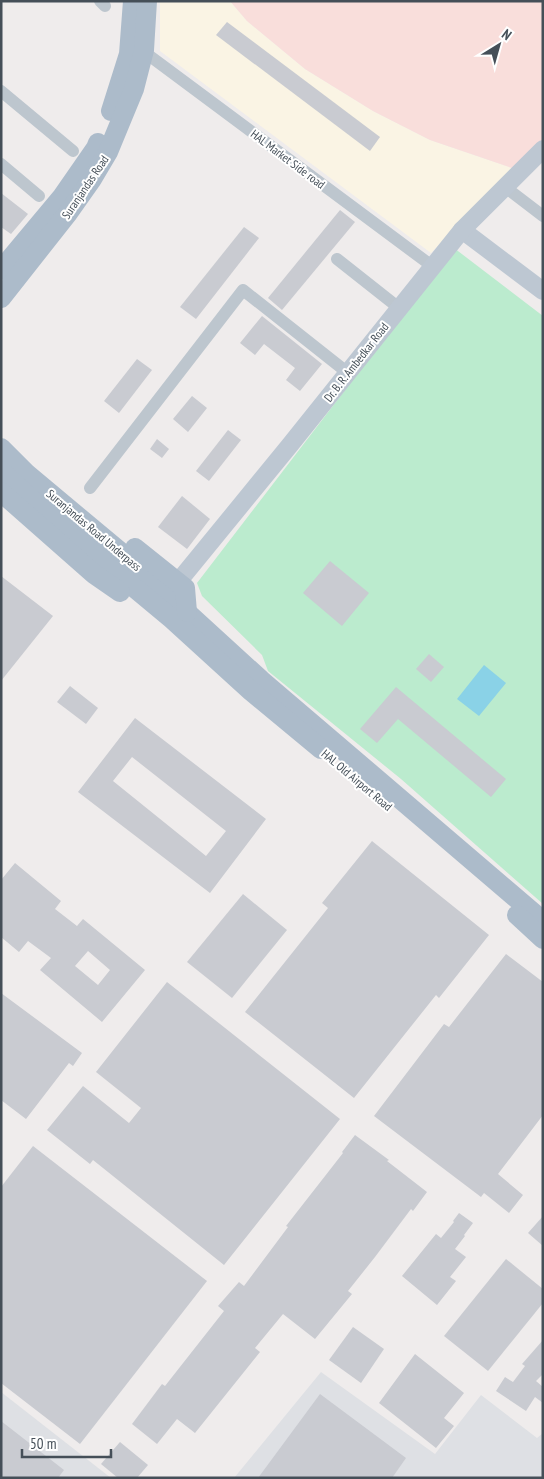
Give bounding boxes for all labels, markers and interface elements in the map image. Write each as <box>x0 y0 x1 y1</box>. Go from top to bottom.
north arrow <box>474 20 524 70</box>
text: N <box>498 25 515 44</box>
street label: HAL Market Side road <box>248 126 328 192</box>
street label: Suranjandas Road <box>58 152 112 222</box>
street label: Dr. B. R. Ambedkar Road <box>320 319 392 405</box>
street label: Suranjandas Road Underpass <box>44 486 144 574</box>
street label: HAL Old Airport Road <box>319 746 395 814</box>
scale bar <box>22 1426 111 1458</box>
text: 50 m <box>30 1434 56 1453</box>

